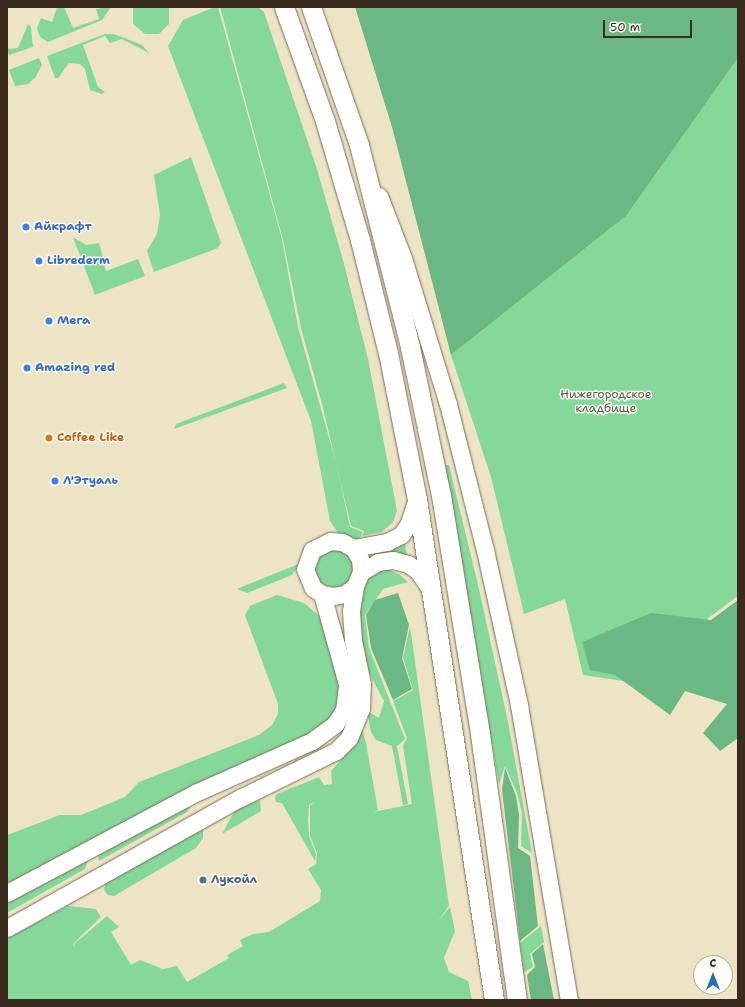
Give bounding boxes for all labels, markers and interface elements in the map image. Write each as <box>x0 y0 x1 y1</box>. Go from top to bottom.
scale bar <box>605 12 694 38</box>
text: 50 m <box>610 19 640 35</box>
place label: Айкрафт <box>34 220 92 234</box>
marker: Айкрафт <box>21 222 31 232</box>
place label: Librederm <box>47 254 110 268</box>
marker: Librederm <box>34 256 44 266</box>
place label: Мега <box>57 314 90 328</box>
marker: Мега <box>44 316 54 326</box>
place label: Amazing red <box>35 361 115 375</box>
marker: Amazing red <box>22 363 32 373</box>
park label: Нижегородское кладбище <box>560 388 652 416</box>
place label: Coffee Like <box>57 431 124 445</box>
marker: Coffee Like <box>44 433 54 443</box>
place label: Л'Этуаль <box>63 474 118 488</box>
marker: Л'Этуаль <box>50 476 60 486</box>
place label: Лукойл <box>211 873 257 887</box>
marker: Лукойл <box>198 875 208 885</box>
north arrow <box>693 955 733 995</box>
text: С <box>710 956 716 971</box>

